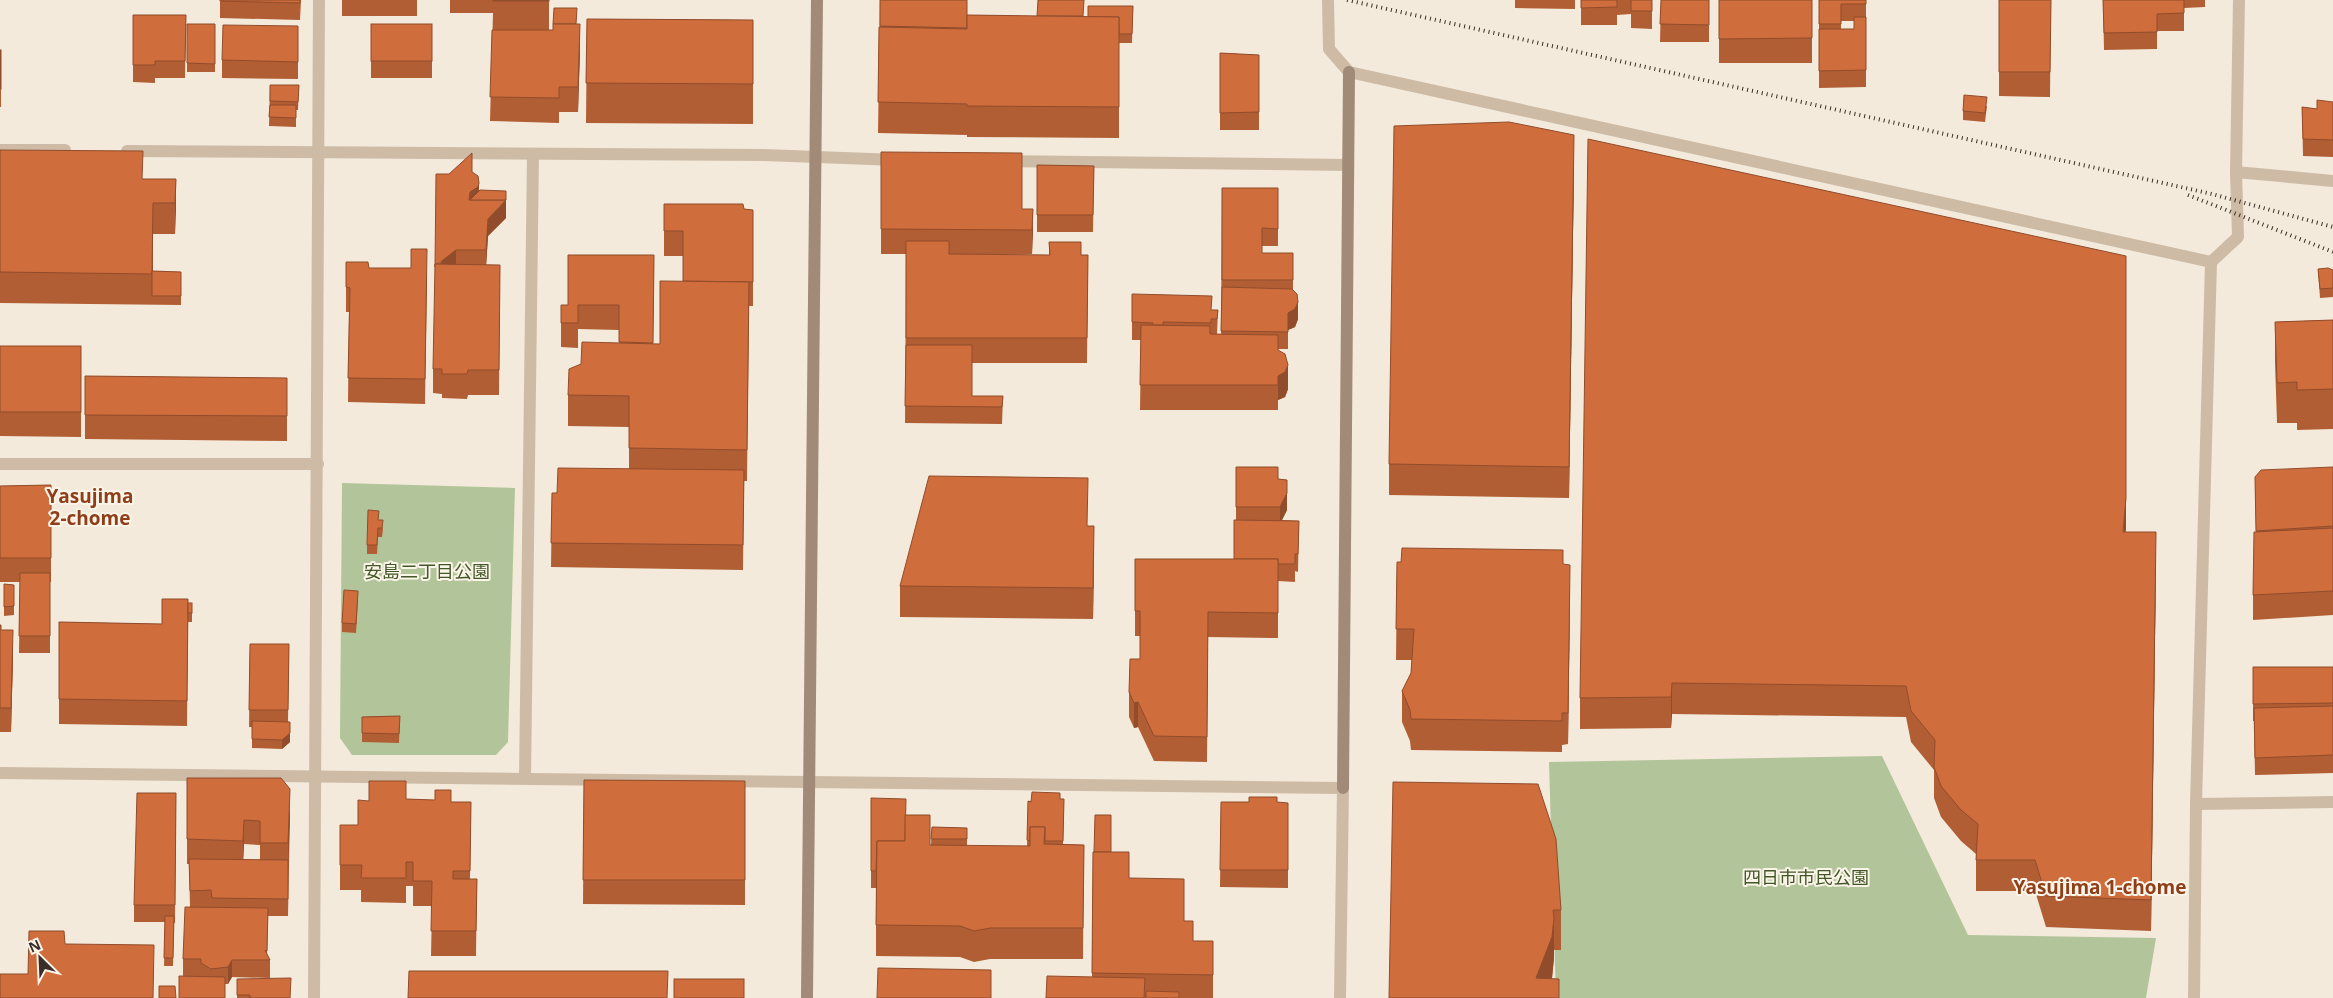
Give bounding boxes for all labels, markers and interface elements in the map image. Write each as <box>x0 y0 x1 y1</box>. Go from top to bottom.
district label: Yasujima 2-chome <box>47 483 134 531</box>
park label: 安島二丁目公園 <box>364 559 490 583</box>
park label: 四日市市民公園 <box>1743 865 1869 889</box>
district label: Yasujima 1-chome <box>2014 874 2186 900</box>
north arrow <box>15 933 65 983</box>
text: N <box>25 935 44 957</box>

